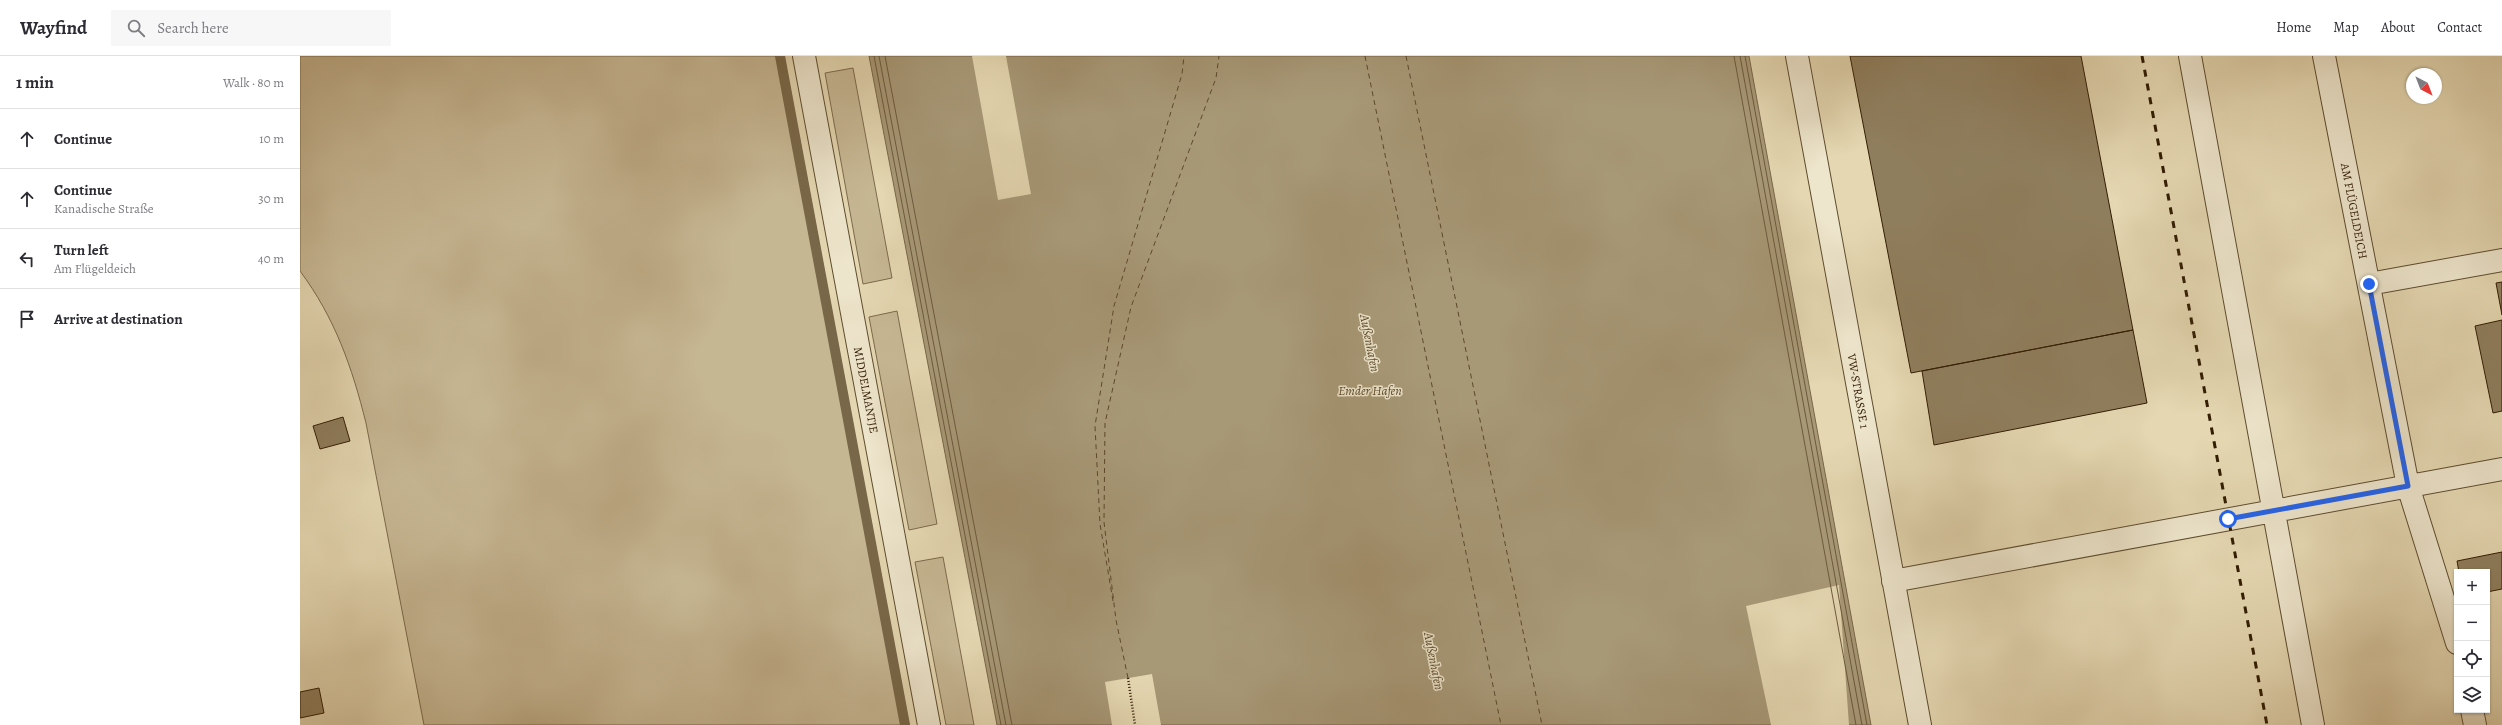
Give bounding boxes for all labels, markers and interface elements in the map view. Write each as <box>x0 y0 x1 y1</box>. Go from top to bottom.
search box <box>111 10 391 46</box>
text: Wayfind <box>20 15 87 41</box>
icon: search <box>125 17 147 39</box>
text: Search here <box>157 18 229 38</box>
text: Home <box>2276 18 2311 37</box>
text: Map <box>2333 18 2359 37</box>
text: About <box>2381 18 2415 37</box>
text: Contact <box>2437 18 2482 37</box>
north arrow <box>2406 68 2442 104</box>
text: 1 min <box>16 71 54 94</box>
text: Walk · 80 m <box>223 74 284 91</box>
icon: ahead <box>16 128 38 150</box>
text: Continue <box>54 129 112 149</box>
text: 10 m <box>259 130 284 147</box>
street label: AM FLÜGELDEICH <box>2337 161 2371 260</box>
text: Continue <box>54 180 112 200</box>
icon: ahead <box>16 188 38 210</box>
text: 30 m <box>258 190 284 207</box>
text: Kanadische Straße <box>54 200 154 217</box>
text: Turn left <box>54 240 109 260</box>
icon: left <box>16 248 38 270</box>
text: 40 m <box>258 250 284 267</box>
text: Am Flügeldeich <box>54 260 136 277</box>
route end <box>2360 275 2378 293</box>
icon: arrive <box>16 308 38 330</box>
text: Arrive at destination <box>54 309 183 329</box>
water label: Außenhafen <box>1356 312 1384 373</box>
street label: MIDDELMANTJE <box>850 346 882 434</box>
street label: VW-STRASSE 1 <box>1843 351 1872 430</box>
water label: Emder Hafen <box>1338 382 1402 399</box>
route start <box>2219 510 2237 528</box>
map controls <box>2454 569 2490 713</box>
button: + <box>2454 569 2490 605</box>
button: − <box>2454 605 2490 641</box>
water label: Außenhafen <box>1420 630 1448 691</box>
button: locate <box>2454 641 2490 677</box>
button: layers <box>2454 677 2490 713</box>

